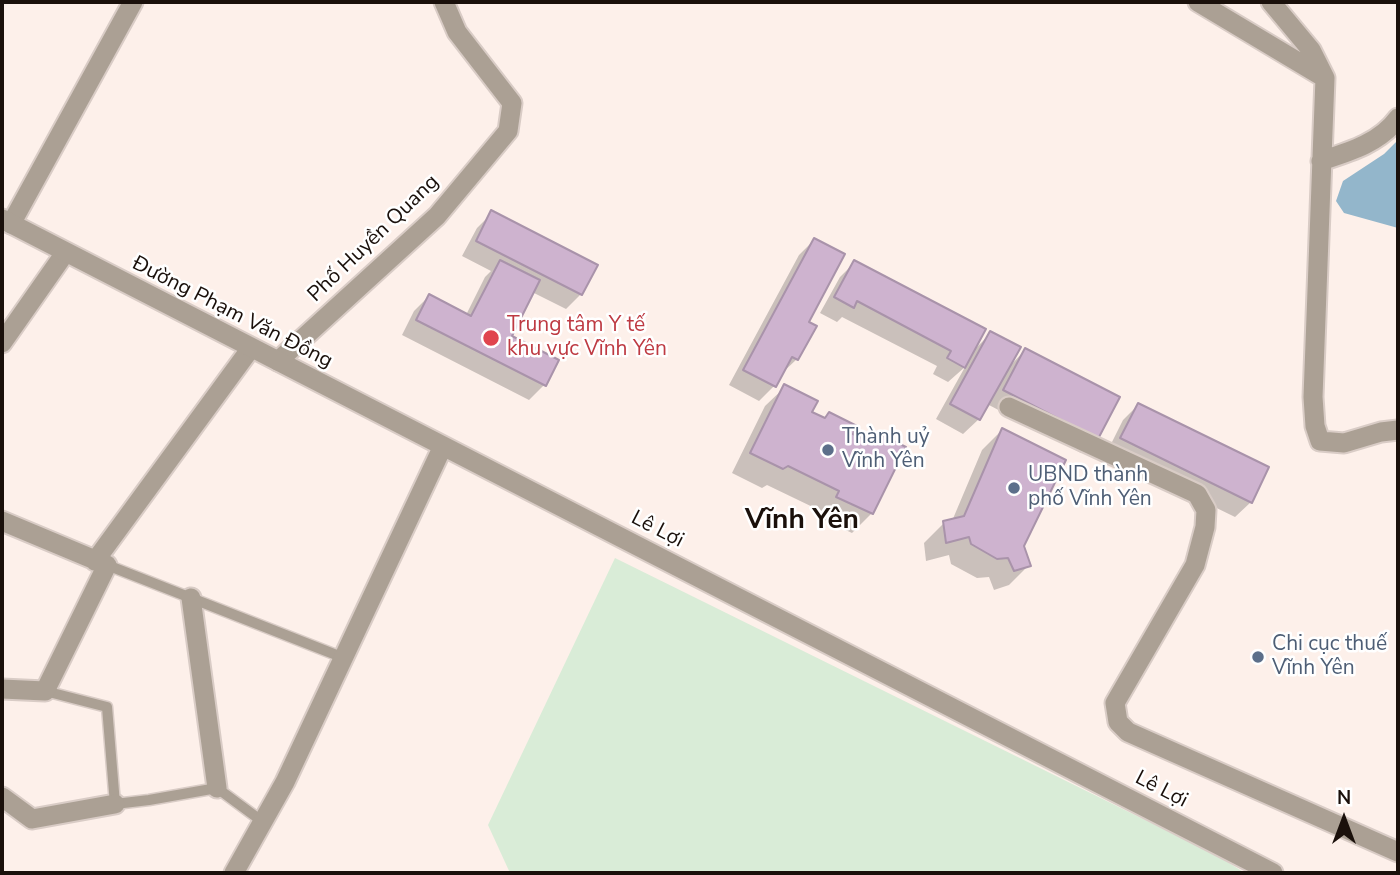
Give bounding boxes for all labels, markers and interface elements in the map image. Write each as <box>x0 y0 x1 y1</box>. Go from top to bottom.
street label: Phố Huyền Quang <box>303 170 445 308</box>
street label: Đường Phạm Văn Đồng <box>128 251 336 375</box>
place label: Trung tâm Y tế khu vực Vĩnh Yên <box>507 313 667 363</box>
marker: Trung tâm Y tế khu vực Vĩnh Yên <box>481 328 501 348</box>
place label: Thành uỷ Vĩnh Yên <box>842 425 930 475</box>
marker: Thành uỷ Vĩnh Yên <box>820 442 836 458</box>
place label: UBND thành phố Vĩnh Yên <box>1028 463 1152 513</box>
marker: UBND thành phố Vĩnh Yên <box>1006 480 1022 496</box>
district label: Vĩnh Yên <box>745 504 859 538</box>
street label: Lê Lợi <box>626 506 688 554</box>
place label: Chi cục thuế Vĩnh Yên <box>1272 632 1387 682</box>
marker: Chi cục thuế Vĩnh Yên <box>1250 649 1266 665</box>
street label: Lê Lợi <box>1130 766 1192 814</box>
north arrow <box>1309 784 1379 854</box>
text: N <box>1337 785 1351 811</box>

